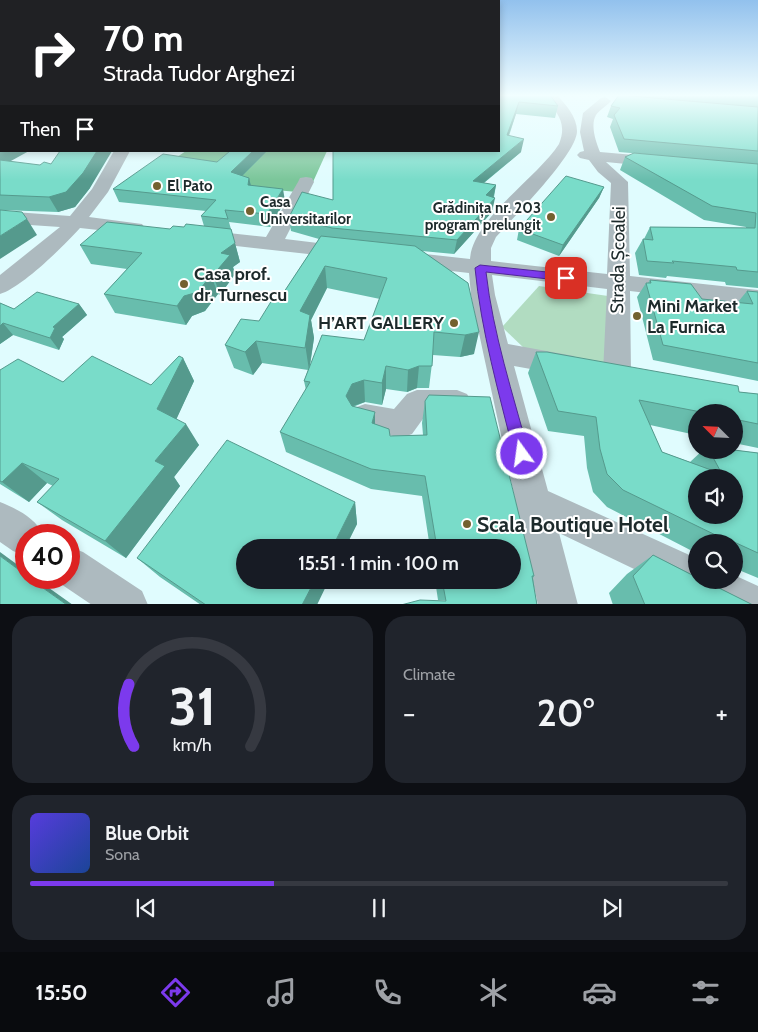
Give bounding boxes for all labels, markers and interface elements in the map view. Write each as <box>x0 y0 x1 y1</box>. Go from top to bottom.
text: 70 m <box>103 17 184 60</box>
icon: right <box>20 20 85 85</box>
text: Strada Tudor Arghezi <box>103 60 295 87</box>
icon: arrive <box>71 115 99 143</box>
text: Then <box>20 118 61 141</box>
place label: El Pato <box>167 177 213 195</box>
marker: El Pato <box>151 180 163 192</box>
place label: Casa Universitarilor <box>260 193 351 228</box>
place label: Grădinița nr. 203 program prelungit <box>425 199 541 234</box>
marker: Casa Universitarilor <box>244 205 256 217</box>
street label: Strada Școalei <box>606 206 630 314</box>
marker: Grădinița nr. 203 program prelungit <box>545 211 557 223</box>
pin <box>545 257 587 299</box>
place label: Casa prof. dr. Turnescu <box>194 263 287 306</box>
icon: arrive <box>552 264 580 292</box>
marker: Casa prof. dr. Turnescu <box>178 278 190 290</box>
place label: Mini Market La Furnica <box>647 295 738 338</box>
marker: Mini Market La Furnica <box>631 310 643 322</box>
place label: H’ART GALLERY <box>318 312 445 334</box>
marker: H’ART GALLERY <box>448 317 460 329</box>
north arrow <box>688 404 742 459</box>
map controls <box>688 404 743 589</box>
position arrow <box>495 427 547 479</box>
button: sound <box>688 469 743 524</box>
place label: Scala Boutique Hotel <box>477 512 669 537</box>
marker: Scala Boutique Hotel <box>461 518 473 530</box>
speed limit sign: 40 <box>15 524 80 589</box>
button: search <box>688 534 743 589</box>
text: 15:51 · 1 min · 100 m <box>298 552 459 575</box>
text: Climate <box>403 665 455 684</box>
text: 31 <box>169 675 216 738</box>
text: 20° <box>537 689 594 736</box>
text: − <box>403 696 415 730</box>
text: + <box>716 696 728 730</box>
text: km/h <box>173 734 212 755</box>
text: Blue Orbit <box>105 822 189 845</box>
text: Sona <box>105 845 140 864</box>
icon: previous <box>132 894 160 922</box>
icon: pause <box>365 894 393 922</box>
icon: next <box>598 894 626 922</box>
icon: directions <box>158 975 193 1010</box>
icon: music <box>264 975 299 1010</box>
icon: phone <box>370 975 405 1010</box>
icon: climate <box>476 975 511 1010</box>
icon: car <box>582 975 617 1010</box>
icon: filters <box>688 975 723 1010</box>
text: 15:50 <box>35 979 88 1006</box>

